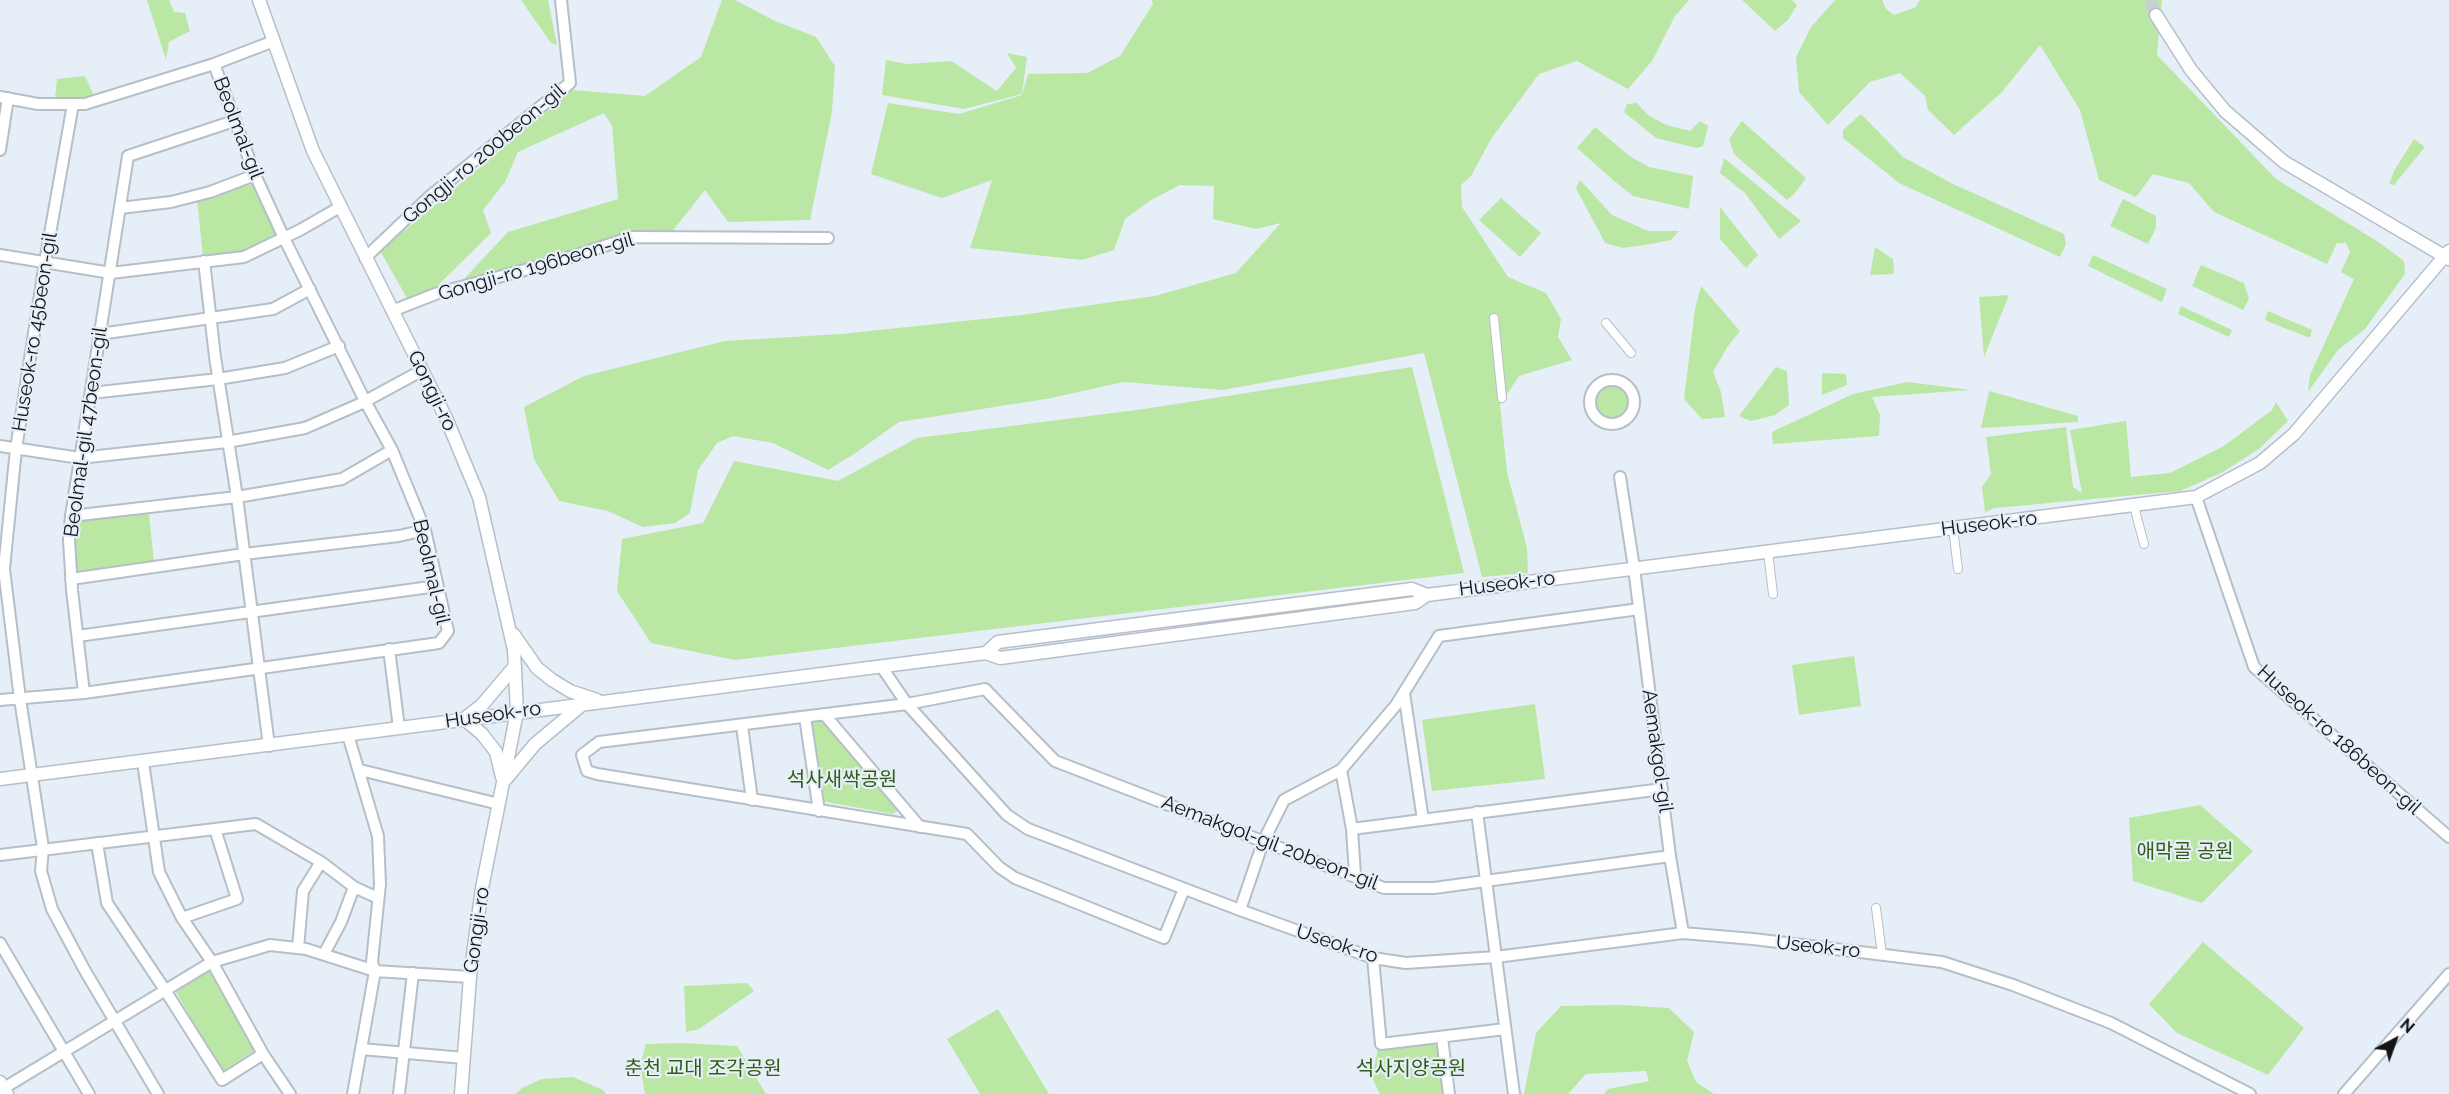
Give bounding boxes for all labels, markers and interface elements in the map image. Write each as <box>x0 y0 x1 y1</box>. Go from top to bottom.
street label: Beolmal-gil <box>208 74 268 182</box>
street label: Gongji-ro 200beon-gil <box>398 79 570 229</box>
street label: Gongji-ro 196beon-gil <box>435 228 637 306</box>
street label: Huseok-ro 45beon-gil <box>7 230 63 434</box>
street label: Beolmal-gil 47beon-gil <box>59 325 113 539</box>
street label: Gongji-ro <box>402 347 462 435</box>
street label: Huseok-ro <box>1940 506 2038 542</box>
street label: Beolmal-gil <box>407 517 455 627</box>
street label: Huseok-ro <box>1458 566 1556 602</box>
street label: Huseok-ro 186beon-gil <box>2252 660 2426 820</box>
street label: Aemakgol-gil <box>1636 688 1678 814</box>
street label: Huseok-ro <box>443 696 543 734</box>
park label: 석사새싹공원 <box>787 768 897 792</box>
street label: Aemakgol-gil 20beon-gil <box>1158 791 1382 895</box>
park label: 애막골 공원 <box>2136 840 2234 864</box>
street label: Gongji-ro <box>459 885 495 975</box>
street label: Useok-ro <box>1293 919 1381 969</box>
street label: Useok-ro <box>1775 931 1861 963</box>
north arrow <box>2365 1010 2425 1070</box>
text: N <box>2396 1015 2418 1037</box>
park label: 춘천 교대 조각공원 <box>624 1057 782 1081</box>
park label: 석사지양공원 <box>1356 1057 1466 1081</box>

